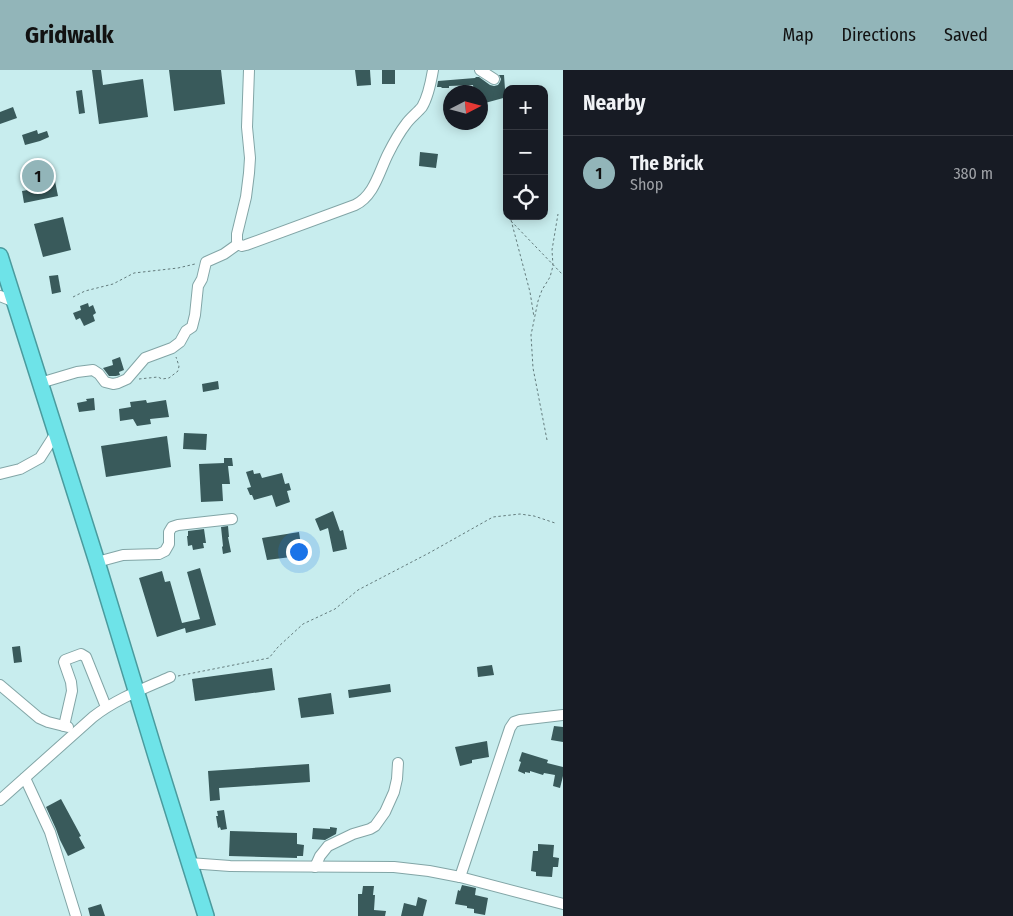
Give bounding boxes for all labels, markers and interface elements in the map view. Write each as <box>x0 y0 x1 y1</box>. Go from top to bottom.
text: Gridwalk <box>25 21 114 49</box>
text: Map <box>782 24 814 46</box>
text: Directions <box>842 24 916 46</box>
text: Saved <box>944 24 988 46</box>
north arrow <box>443 85 488 130</box>
map controls <box>503 85 548 220</box>
button: + <box>503 85 548 130</box>
text: Nearby <box>583 90 645 116</box>
button: − <box>503 130 548 175</box>
text: The Brick <box>630 152 703 175</box>
pin: 1 <box>22 157 54 195</box>
text: 1 <box>596 164 602 183</box>
text: 380 m <box>953 164 993 183</box>
button: locate <box>503 175 548 220</box>
text: Shop <box>630 175 663 194</box>
your location <box>286 539 312 565</box>

